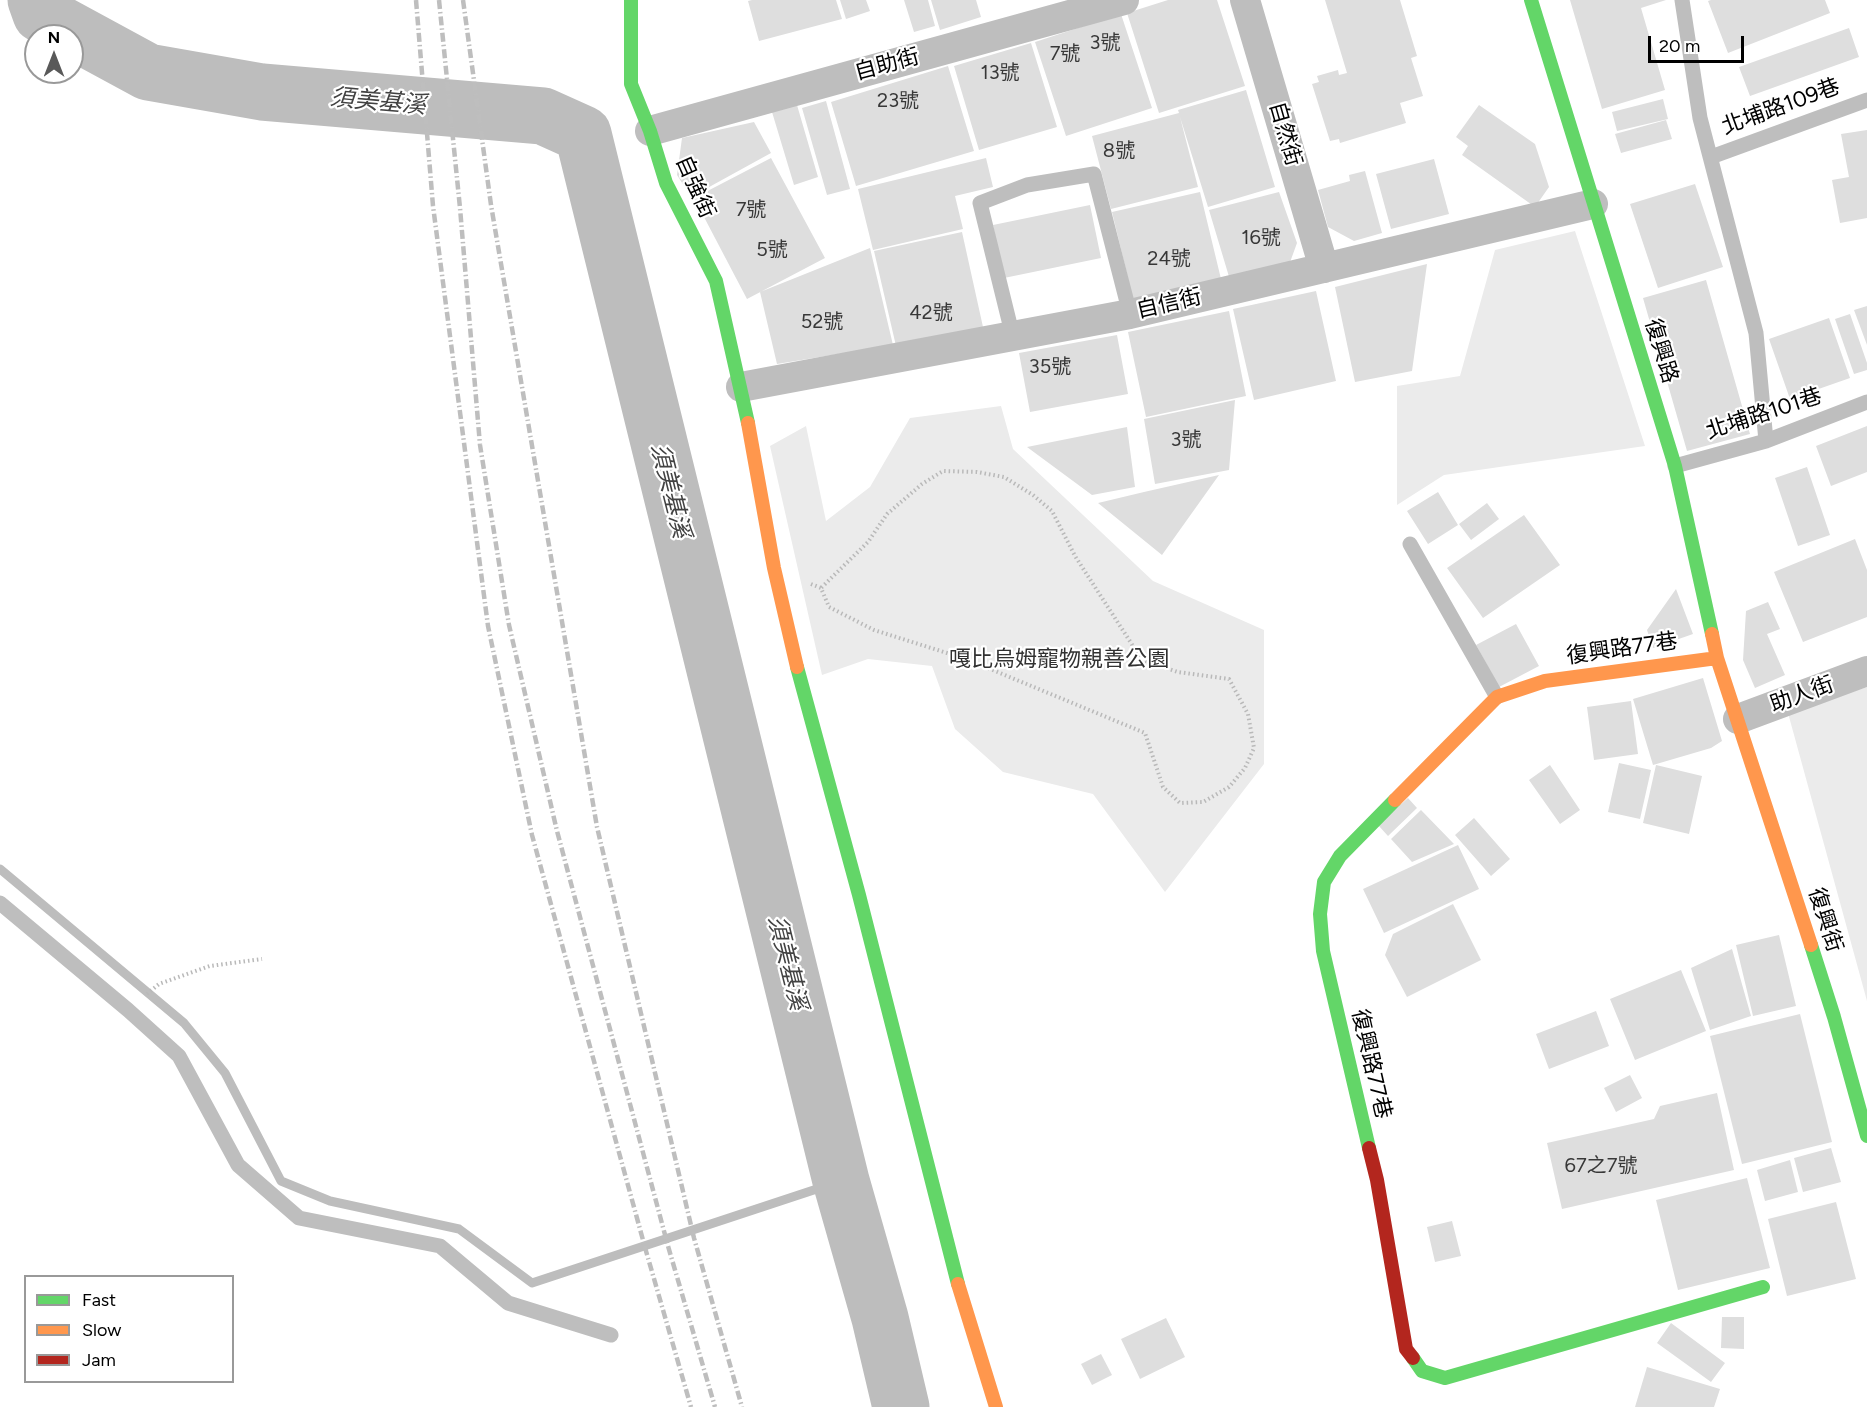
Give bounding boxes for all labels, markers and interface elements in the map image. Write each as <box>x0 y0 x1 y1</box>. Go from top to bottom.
north arrow <box>24 24 84 84</box>
scale bar <box>1651 24 1747 62</box>
text: N <box>48 28 60 47</box>
house number: 3號 <box>1090 31 1120 55</box>
text: 20 m <box>1659 35 1700 57</box>
house number: 7號 <box>1050 42 1080 66</box>
street label: 自助街 <box>852 44 922 86</box>
house number: 13號 <box>980 61 1020 85</box>
street label: 北埔路109巷 <box>1718 73 1844 141</box>
water label: 須美基溪 <box>329 83 427 121</box>
house number: 23號 <box>877 89 919 113</box>
street label: 自然街 <box>1263 99 1307 169</box>
house number: 8號 <box>1103 139 1135 163</box>
street label: 自強街 <box>670 151 720 223</box>
house number: 7號 <box>736 198 766 222</box>
house number: 16號 <box>1241 226 1281 250</box>
house number: 5號 <box>756 238 788 262</box>
house number: 24號 <box>1147 247 1191 271</box>
street label: 自信街 <box>1134 284 1204 324</box>
house number: 42號 <box>909 301 953 325</box>
house number: 52號 <box>801 310 843 334</box>
street label: 復興路 <box>1639 316 1683 386</box>
house number: 35號 <box>1029 355 1071 379</box>
street label: 北埔路101巷 <box>1703 383 1825 445</box>
house number: 3號 <box>1171 428 1201 452</box>
water label: 須美基溪 <box>644 441 696 541</box>
street label: 復興路77巷 <box>1565 628 1679 670</box>
park label: 嘎比烏姆寵物親善公園 <box>949 647 1169 673</box>
street label: 助人街 <box>1766 671 1838 719</box>
street label: 復興街 <box>1802 885 1848 955</box>
water label: 須美基溪 <box>761 913 813 1013</box>
street label: 復興路77巷 <box>1346 1007 1396 1121</box>
house number: 67之7號 <box>1565 1154 1637 1178</box>
legend <box>24 1275 234 1383</box>
text: Fast <box>82 1289 116 1311</box>
text: Slow <box>82 1319 121 1341</box>
text: Jam <box>82 1349 116 1371</box>

